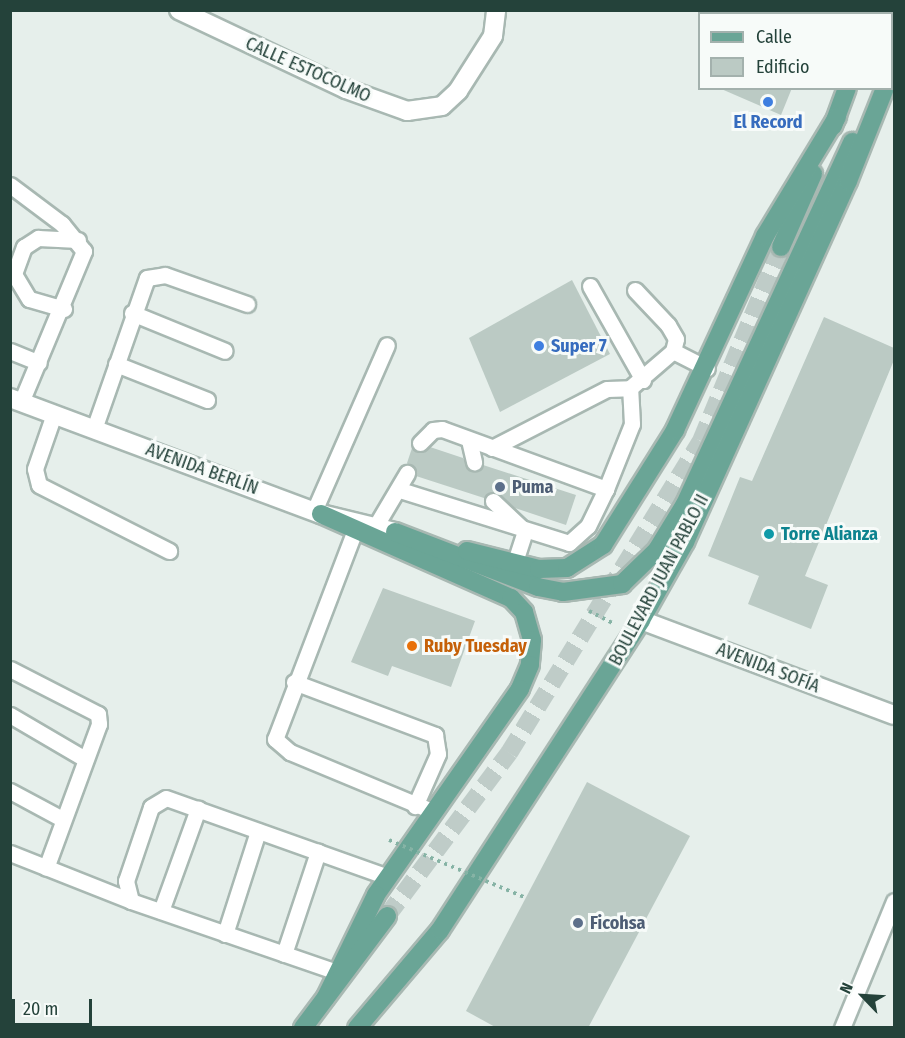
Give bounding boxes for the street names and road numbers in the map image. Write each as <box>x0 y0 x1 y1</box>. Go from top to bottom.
street label: CALLE ESTOCOLMO <box>242 33 374 107</box>
street label: AVENIDA BERLÍN <box>143 439 261 499</box>
street label: BOULEVARD JUAN PABLO II <box>605 491 713 669</box>
street label: AVENIDA SOFÍA <box>713 638 823 698</box>

